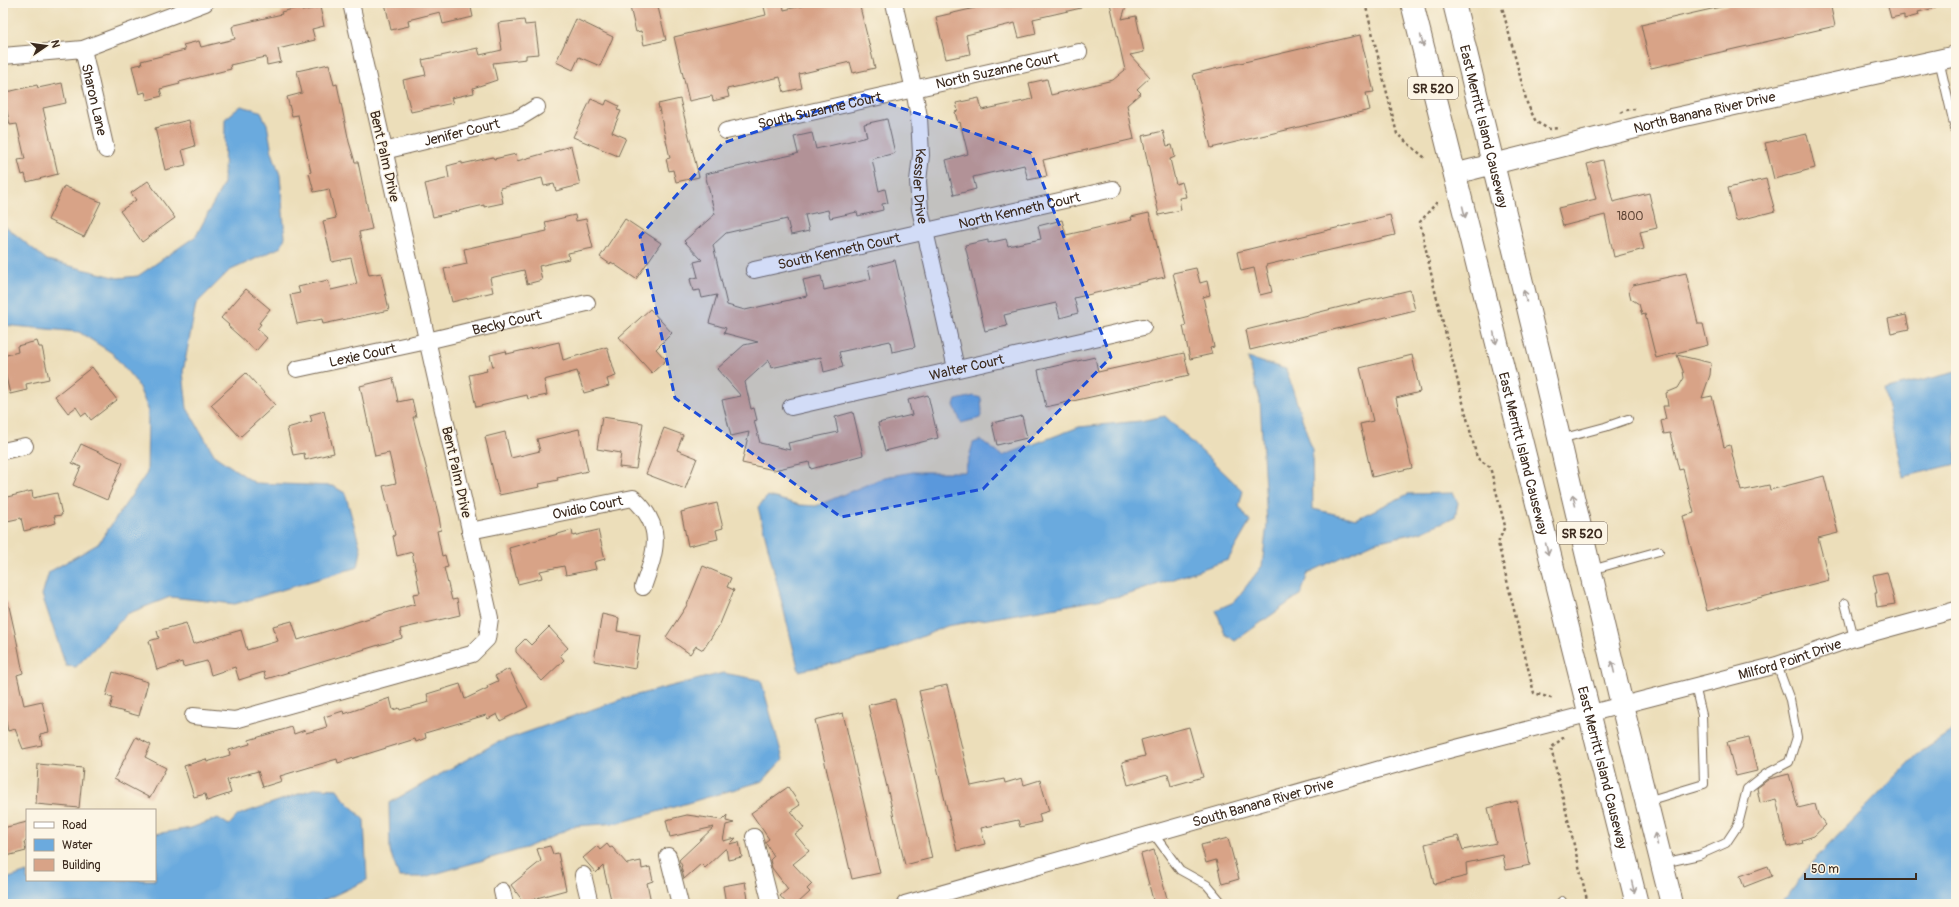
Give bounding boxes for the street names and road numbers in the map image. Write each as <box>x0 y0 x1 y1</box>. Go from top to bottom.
street label: East Merritt Island Causeway <box>1456 43 1512 210</box>
street label: North Suzanne Court <box>934 49 1061 93</box>
street label: Sharon Lane <box>78 62 110 137</box>
road number: SR 520 <box>1408 77 1458 99</box>
street label: South Suzanne Court <box>756 88 884 133</box>
street label: North Banana River Drive <box>1632 88 1777 137</box>
street label: Bent Palm Drive <box>366 109 403 204</box>
street label: Jenifer Court <box>422 115 502 150</box>
street label: Kessler Drive <box>909 148 931 226</box>
street label: North Kenneth Court <box>957 189 1082 233</box>
street label: South Kenneth Court <box>776 229 902 273</box>
street label: Becky Court <box>471 306 544 339</box>
street label: Lexie Court <box>328 340 398 371</box>
street label: Walter Court <box>928 351 1006 384</box>
street label: East Merritt Island Causeway <box>1495 370 1552 537</box>
street label: Bent Palm Drive <box>438 425 475 520</box>
street label: Ovidio Court <box>551 492 625 523</box>
road number: SR 520 <box>1557 522 1607 544</box>
street label: Milford Point Drive <box>1737 635 1844 684</box>
street label: East Merritt Island Causeway <box>1574 685 1631 851</box>
street label: South Banana River Drive <box>1191 775 1336 831</box>

